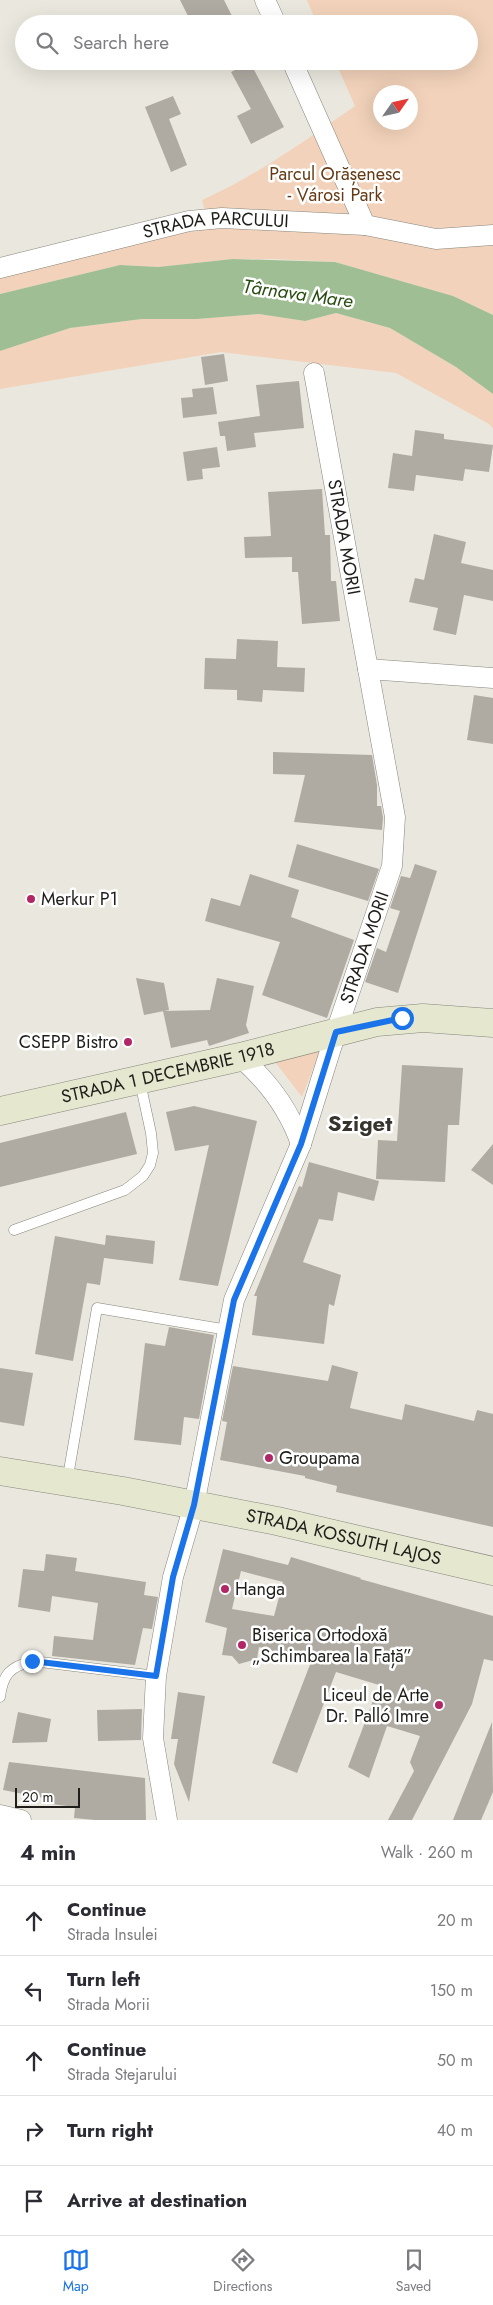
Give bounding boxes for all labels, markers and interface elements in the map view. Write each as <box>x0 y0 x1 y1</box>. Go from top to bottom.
search box <box>15 15 478 70</box>
icon: search <box>33 29 61 57</box>
text: Search here <box>73 29 169 56</box>
north arrow <box>373 85 418 130</box>
park label: Parcul Orășenesc - Városi Park <box>269 161 401 208</box>
street label: STRADA PARCULUI <box>140 205 289 245</box>
water label: Târnava Mare <box>241 272 355 315</box>
street label: STRADA MORII <box>321 477 367 597</box>
place label: Merkur P1 <box>41 886 118 912</box>
street label: STRADA MORII <box>334 888 396 1007</box>
marker: Merkur P1 <box>25 893 37 905</box>
route start <box>391 1007 414 1030</box>
place label: CSEPP Bistro <box>19 1029 118 1055</box>
street label: STRADA 1 DECEMBRIE 1918 <box>59 1036 277 1110</box>
marker: CSEPP Bistro <box>122 1036 134 1048</box>
district label: Sziget <box>328 1107 392 1139</box>
place label: Groupama <box>279 1445 360 1471</box>
marker: Groupama <box>263 1452 275 1464</box>
street label: STRADA KOSSUTH LAJOS <box>244 1502 444 1572</box>
place label: Hanga <box>235 1576 285 1602</box>
marker: Hanga <box>219 1583 231 1595</box>
place label: Biserica Ortodoxă „Schimbarea la Față” <box>252 1622 412 1669</box>
marker: Biserica Ortodoxă „Schimbarea la Față” <box>236 1639 248 1651</box>
route end <box>21 1650 44 1673</box>
place label: Liceul de Arte Dr. Palló Imre <box>323 1682 429 1729</box>
marker: Liceul de Arte Dr. Palló Imre <box>433 1699 445 1711</box>
scale bar <box>15 1785 80 1808</box>
text: 20 m <box>22 1787 54 1807</box>
text: 4 min <box>20 1838 76 1868</box>
text: Walk · 260 m <box>381 1841 473 1864</box>
text: Continue <box>67 1896 146 1923</box>
icon: ahead <box>20 1907 48 1935</box>
text: 20 m <box>437 1909 473 1932</box>
text: Strada Insulei <box>67 1923 158 1946</box>
text: Turn left <box>67 1966 140 1993</box>
icon: left <box>20 1977 48 2005</box>
text: 150 m <box>430 1979 473 2002</box>
text: Strada Morii <box>67 1993 150 2016</box>
text: Continue <box>67 2036 146 2063</box>
icon: ahead <box>20 2047 48 2075</box>
text: 50 m <box>437 2049 473 2072</box>
text: Strada Stejarului <box>67 2063 177 2086</box>
icon: right <box>20 2117 48 2145</box>
text: Turn right <box>67 2117 153 2144</box>
text: 40 m <box>437 2119 473 2142</box>
icon: arrive <box>20 2187 48 2215</box>
text: Arrive at destination <box>67 2187 247 2214</box>
tab: Map <box>62 2246 90 2296</box>
tab: Directions <box>213 2246 272 2296</box>
tab: Saved <box>396 2246 431 2296</box>

